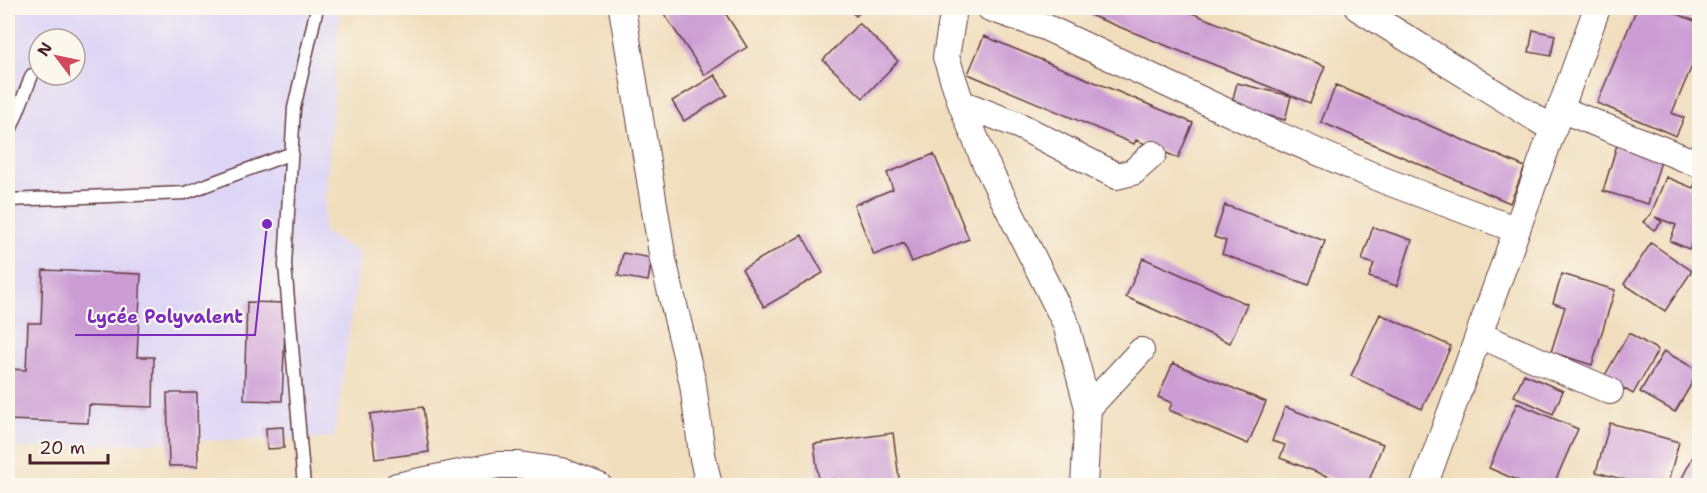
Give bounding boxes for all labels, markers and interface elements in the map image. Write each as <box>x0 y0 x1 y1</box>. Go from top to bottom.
north arrow <box>27 27 87 87</box>
text: N <box>32 38 57 60</box>
callout: Lycée Polyvalent <box>75 299 255 335</box>
text: Lycée Polyvalent <box>87 305 243 329</box>
scale bar <box>30 427 108 465</box>
text: 20 m <box>39 436 85 460</box>

